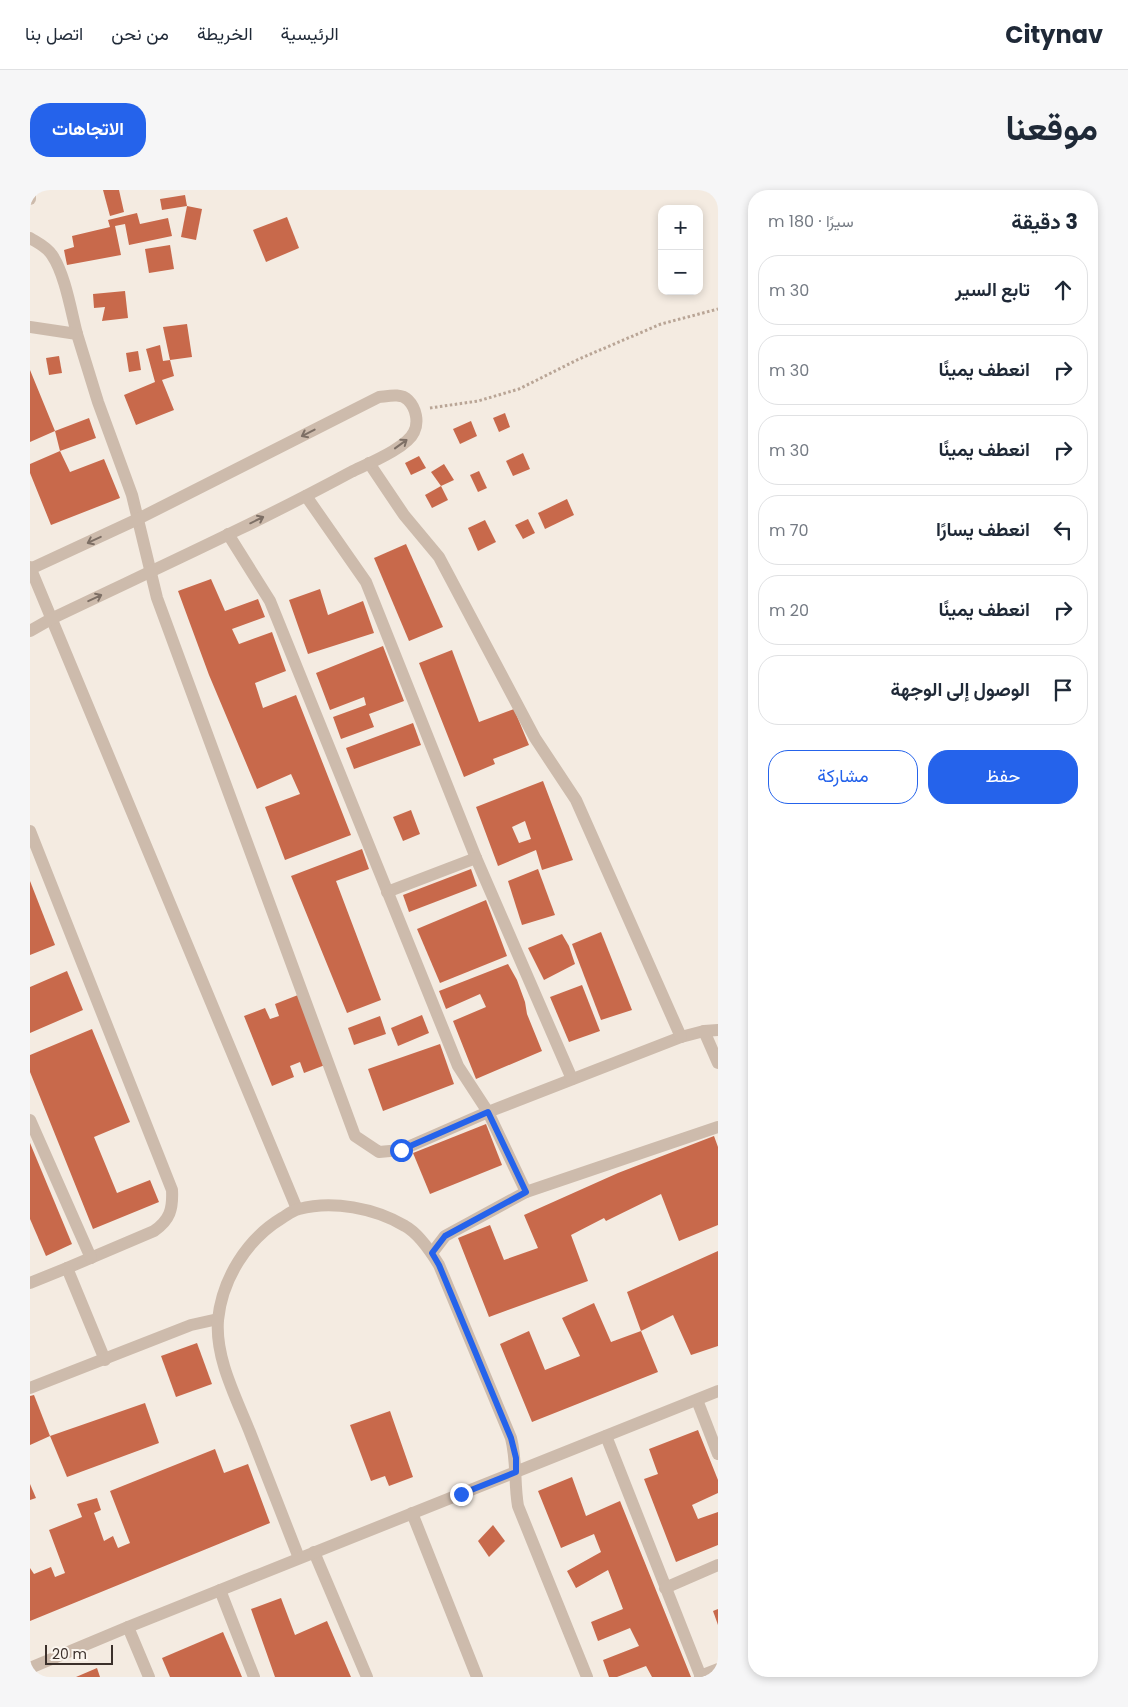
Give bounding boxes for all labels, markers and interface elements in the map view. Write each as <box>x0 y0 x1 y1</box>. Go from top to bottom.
text: Citynav <box>1005 18 1103 51</box>
text: اتصل بنا <box>25 21 83 46</box>
text: من نحن <box>111 21 169 46</box>
text: الخريطة <box>197 21 253 46</box>
text: الرئيسية <box>281 21 339 46</box>
button: الاتجاهات <box>30 103 146 157</box>
text: موقعنا <box>1005 103 1098 152</box>
map controls <box>658 205 703 295</box>
button: + <box>658 205 703 250</box>
text: 3 دقيقة <box>1011 207 1078 236</box>
text: سيرًا · 180 m <box>768 210 854 233</box>
button: − <box>658 250 703 295</box>
text: تابع السير <box>955 276 1030 303</box>
icon: ahead <box>1049 276 1077 304</box>
text: 30 m <box>769 279 809 302</box>
text: انعطف يمينًا <box>938 356 1030 383</box>
icon: right <box>1049 356 1077 384</box>
text: 30 m <box>769 359 809 382</box>
one-way arrow <box>301 429 316 438</box>
text: انعطف يمينًا <box>938 436 1030 463</box>
icon: right <box>1049 436 1077 464</box>
one-way arrow <box>394 439 408 449</box>
text: 30 m <box>769 439 809 462</box>
one-way arrow <box>249 515 264 524</box>
text: انعطف يسارًا <box>936 516 1030 543</box>
icon: left <box>1049 516 1077 544</box>
text: 70 m <box>769 519 809 542</box>
one-way arrow <box>87 536 102 545</box>
one-way arrow <box>87 593 102 602</box>
text: انعطف يمينًا <box>938 596 1030 623</box>
icon: right <box>1049 596 1077 624</box>
text: 20 m <box>769 599 809 622</box>
text: الوصول إلى الوجهة <box>891 676 1030 703</box>
icon: arrive <box>1049 676 1077 704</box>
button: مشاركة <box>768 750 918 804</box>
button: حفظ <box>928 750 1078 804</box>
route start <box>390 1139 413 1162</box>
route end <box>450 1483 473 1506</box>
scale bar <box>45 1642 112 1665</box>
text: 20 m <box>52 1644 87 1664</box>

